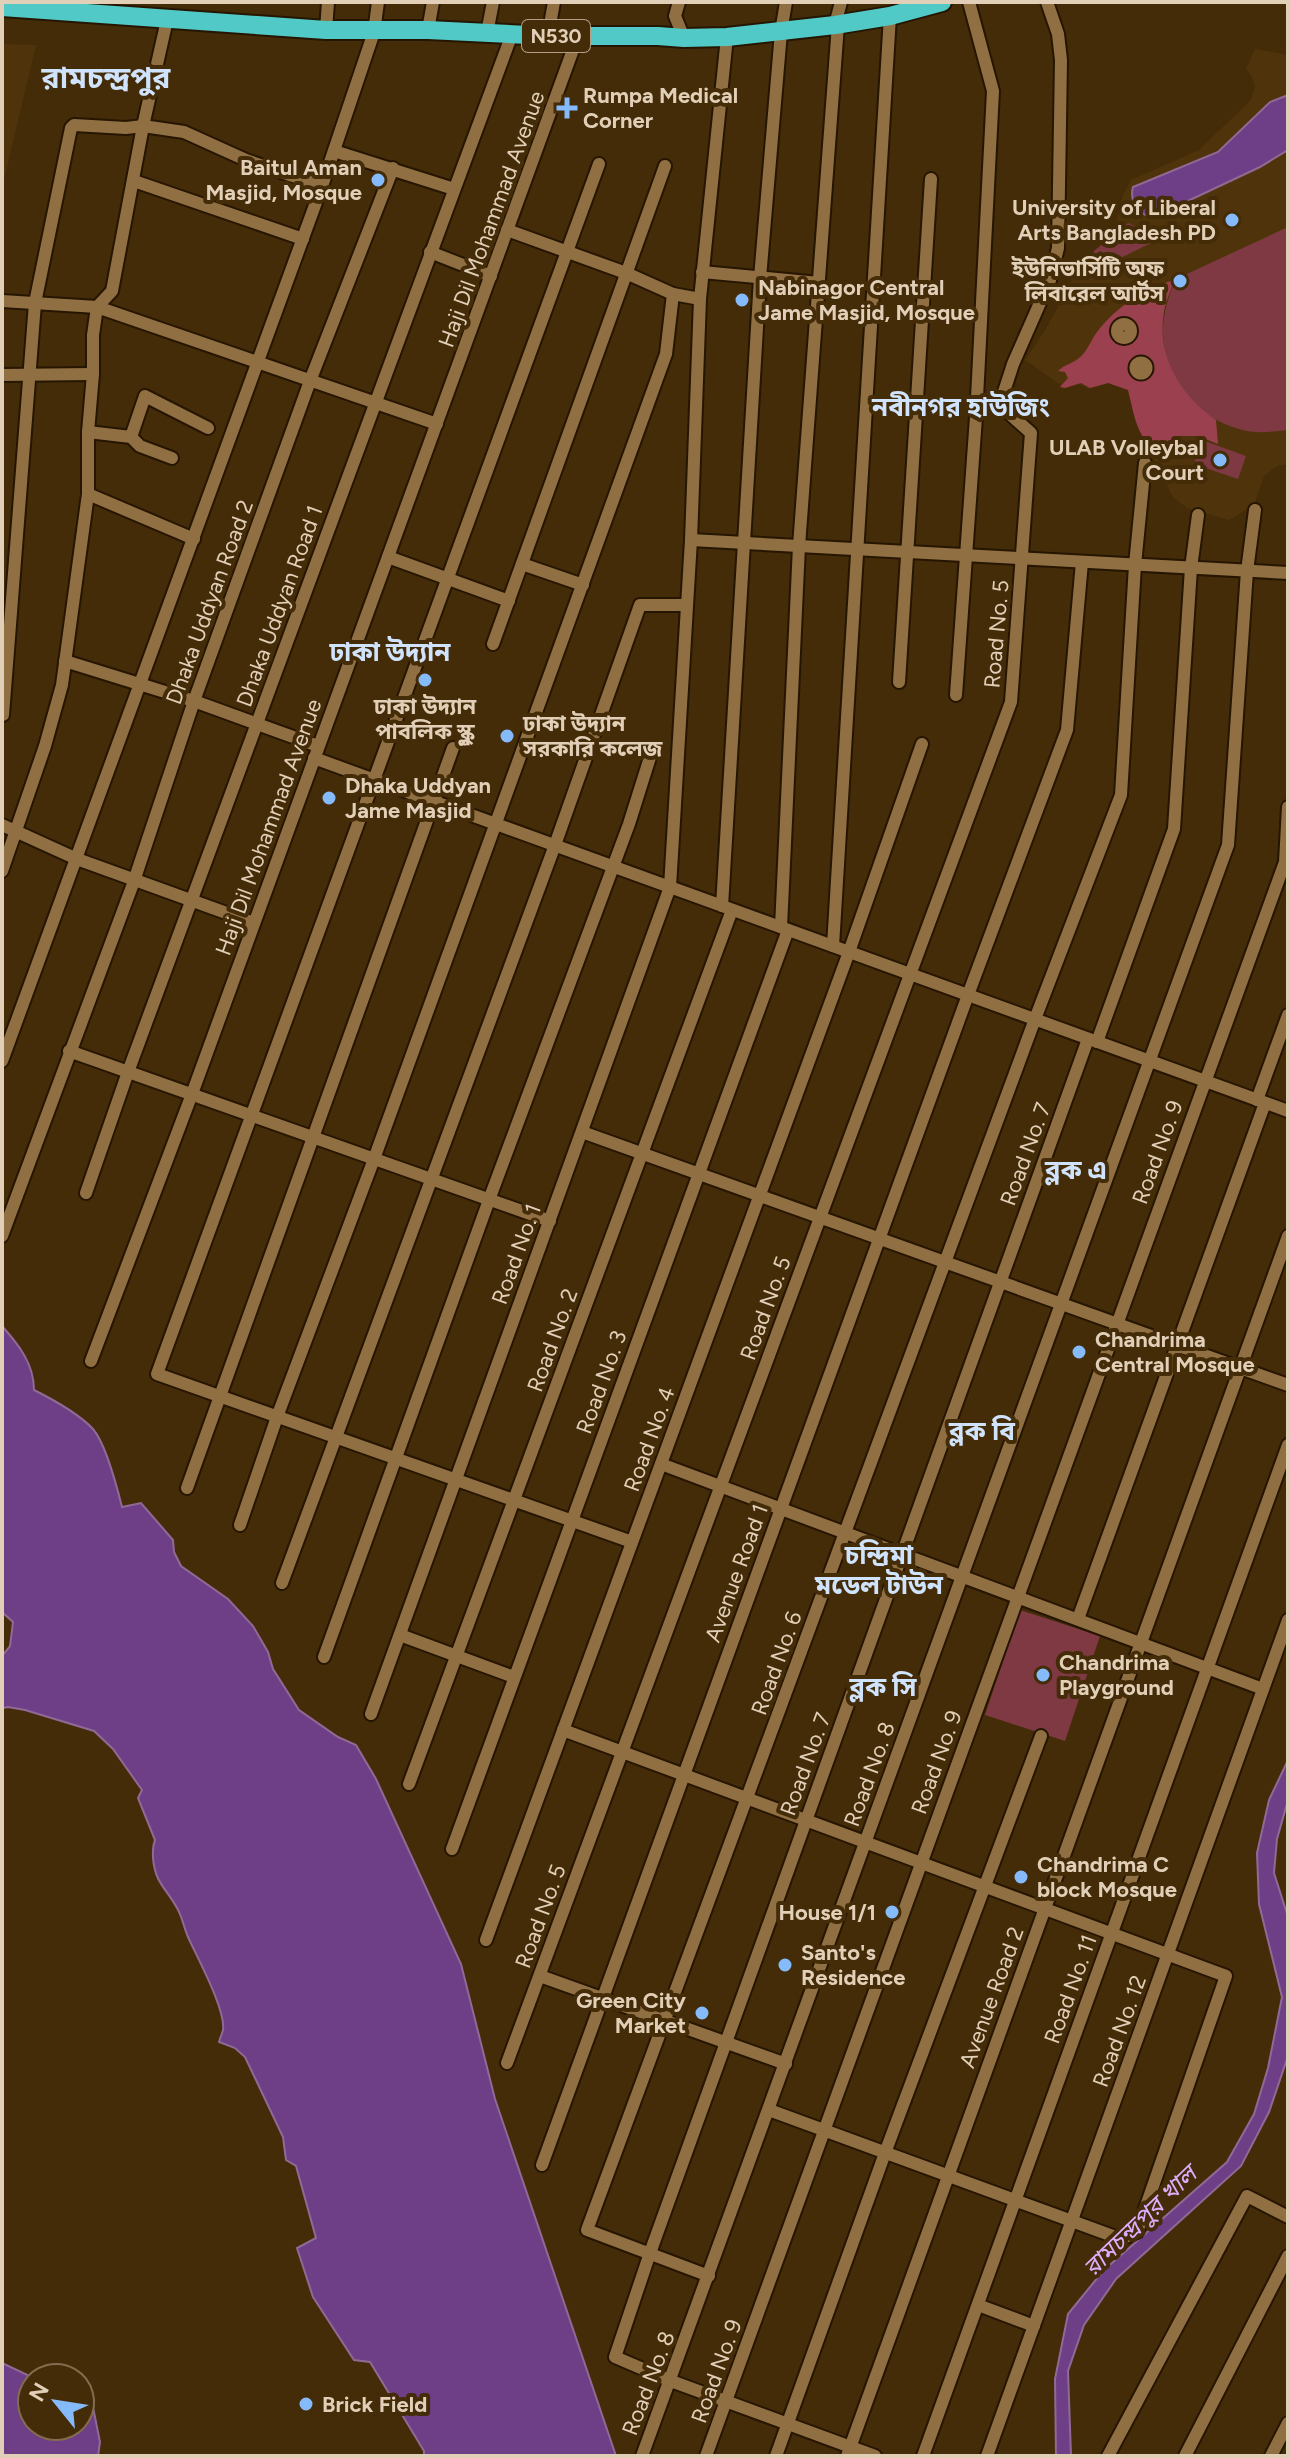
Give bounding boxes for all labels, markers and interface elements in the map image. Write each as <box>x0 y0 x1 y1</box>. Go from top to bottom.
road number: N530 <box>522 20 590 52</box>
district label: রামচন্দ্রপুর <box>41 59 171 96</box>
place label: Rumpa Medical Corner <box>583 82 738 134</box>
street label: Haji Dil Mohammad Avenue <box>432 87 550 351</box>
marker: Rumpa Medical Corner <box>558 99 576 117</box>
place label: Baitul Aman Masjid, Mosque <box>205 154 362 206</box>
marker: Baitul Aman Masjid, Mosque <box>369 171 387 189</box>
place label: University of Liberal Arts Bangladesh PD <box>1012 194 1216 246</box>
marker: University of Liberal Arts Bangladesh PD <box>1223 211 1241 229</box>
place label: ইউনিভার্সিটি অফ লিবারেল আর্টস <box>1011 255 1165 307</box>
marker: ইউনিভার্সিটি অফ লিবারেল আর্টস <box>1171 272 1189 290</box>
place label: Nabinagor Central Jame Masjid, Mosque <box>758 274 975 326</box>
marker: Nabinagor Central Jame Masjid, Mosque <box>733 291 751 309</box>
district label: নবীনগর হাউজিং <box>871 391 1050 423</box>
place label: ULAB Volleybal Court <box>1049 434 1204 486</box>
marker: ULAB Volleybal Court <box>1211 451 1229 469</box>
street label: Dhaka Uddyan Road 2 <box>160 496 259 708</box>
street label: Dhaka Uddyan Road 1 <box>230 502 328 711</box>
street label: Road No. 5 <box>978 579 1015 689</box>
district label: ঢাকা উদ্যান <box>329 636 451 668</box>
marker: ঢাকা উদ্যান পাবলিক স্কুল <box>416 671 434 689</box>
place label: ঢাকা উদ্যান পাবলিক স্কুল <box>373 693 476 747</box>
street label: Haji Dil Mohammad Avenue <box>209 695 327 959</box>
place label: ঢাকা উদ্যান সরকারি কলেজ <box>522 710 664 762</box>
marker: ঢাকা উদ্যান সরকারি কলেজ <box>498 727 516 745</box>
place label: Dhaka Uddyan Jame Masjid <box>345 772 491 824</box>
marker: Dhaka Uddyan Jame Masjid <box>320 789 338 807</box>
street label: Road No. 9 <box>1126 1097 1189 1208</box>
street label: Road No. 7 <box>994 1099 1057 1209</box>
district label: ব্লক এ <box>1044 1154 1107 1186</box>
street label: Road No. 1 <box>486 1200 547 1308</box>
street label: Road No. 5 <box>734 1253 797 1364</box>
street label: Road No. 2 <box>521 1285 584 1396</box>
place label: Chandrima Central Mosque <box>1095 1326 1255 1378</box>
street label: Road No. 3 <box>570 1327 633 1437</box>
marker: Chandrima Central Mosque <box>1070 1343 1088 1361</box>
street label: Road No. 4 <box>618 1383 681 1495</box>
district label: ব্লক বি <box>948 1415 1015 1447</box>
street label: Avenue Road 1 <box>699 1500 774 1646</box>
district label: চন্দ্রিমা মডেল টাউন <box>814 1539 944 1601</box>
street label: Road No. 6 <box>745 1608 808 1719</box>
place label: Chandrima Playground <box>1059 1649 1174 1701</box>
marker: Chandrima Playground <box>1034 1666 1052 1684</box>
district label: ব্লক সি <box>849 1671 917 1703</box>
street label: Road No. 9 <box>905 1707 968 1818</box>
street label: Road No. 7 <box>774 1709 837 1819</box>
street label: Road No. 8 <box>838 1718 901 1830</box>
place label: Chandrima C block Mosque <box>1037 1851 1177 1903</box>
street label: Road No. 5 <box>509 1861 572 1972</box>
marker: Chandrima C block Mosque <box>1012 1868 1030 1886</box>
place label: House 1/1 <box>778 1899 876 1926</box>
marker: House 1/1 <box>883 1903 901 1921</box>
street label: Avenue Road 2 <box>953 1923 1030 2071</box>
street label: Road No. 11 <box>1038 1931 1103 2047</box>
place label: Santo's Residence <box>801 1939 905 1991</box>
marker: Santo's Residence <box>776 1956 794 1974</box>
street label: Road No. 12 <box>1087 1971 1152 2091</box>
place label: Green City Market <box>576 1987 686 2039</box>
marker: Green City Market <box>693 2004 711 2022</box>
water label: রামচন্দ্রপুর খাল <box>1077 2156 1206 2282</box>
street label: Road No. 9 <box>685 2316 748 2427</box>
street label: Road No. 8 <box>616 2327 681 2439</box>
north arrow <box>16 2362 96 2442</box>
text: N <box>23 2378 55 2406</box>
place label: Brick Field <box>322 2391 427 2418</box>
marker: Brick Field <box>297 2395 315 2413</box>

